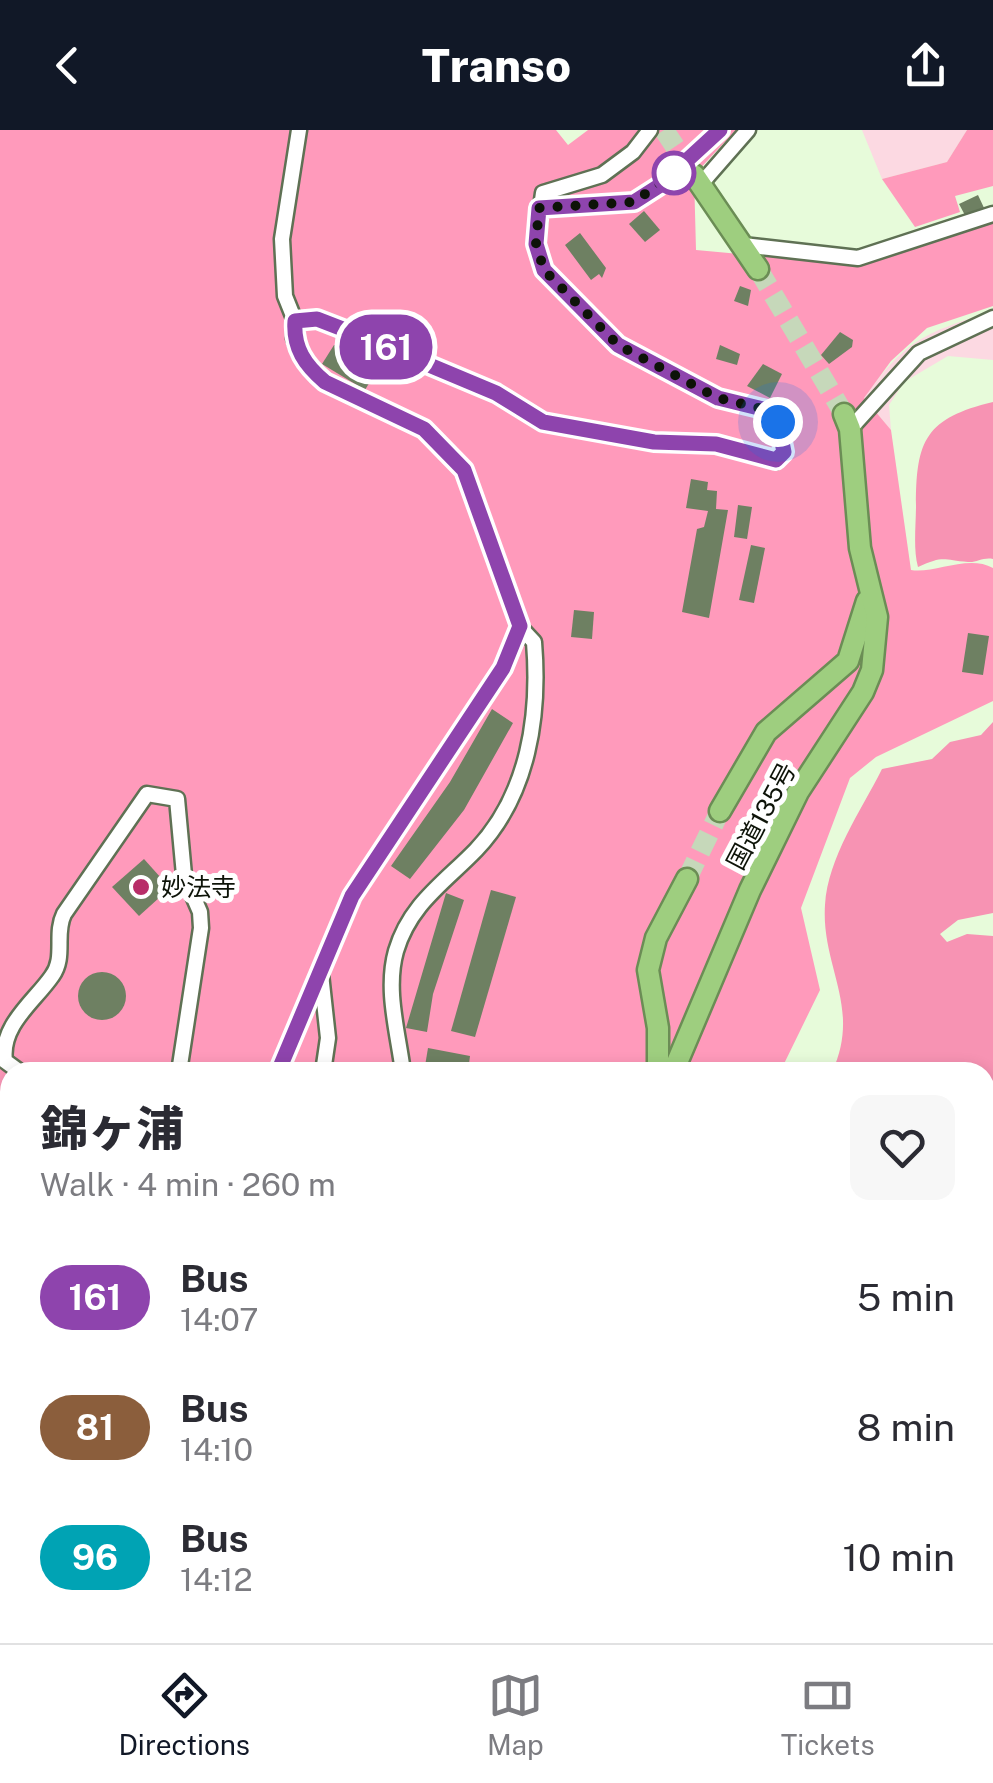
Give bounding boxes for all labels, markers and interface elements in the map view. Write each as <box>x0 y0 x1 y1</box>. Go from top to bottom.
icon: back <box>40 38 95 93</box>
icon: share <box>898 38 953 93</box>
text: Transo <box>422 39 571 92</box>
unlabelled marker <box>653 152 695 194</box>
line badge: 161 <box>328 314 444 380</box>
text: 161 <box>359 327 413 368</box>
your location <box>753 397 803 447</box>
street label: 国道135号 <box>720 757 802 875</box>
place label: 妙法寺 <box>161 872 236 902</box>
marker: 妙法寺 <box>130 876 152 898</box>
button: heart <box>850 1095 955 1200</box>
text: 錦ヶ浦 <box>40 1100 184 1157</box>
text: Walk · 4 min · 260 m <box>40 1166 336 1203</box>
text: Bus <box>180 1256 249 1301</box>
text: 5 min <box>857 1275 955 1320</box>
text: 161 <box>68 1277 122 1318</box>
text: 14:07 <box>180 1301 259 1338</box>
text: Bus <box>180 1386 249 1431</box>
text: 8 min <box>857 1405 955 1450</box>
text: 81 <box>76 1407 114 1448</box>
text: 14:10 <box>180 1431 253 1468</box>
text: Bus <box>180 1516 249 1561</box>
text: 10 min <box>843 1535 955 1580</box>
text: 96 <box>72 1537 118 1578</box>
text: 14:12 <box>180 1561 252 1598</box>
tab: Directions <box>118 1668 250 1761</box>
tab: Map <box>487 1668 544 1761</box>
tab: Tickets <box>781 1668 875 1761</box>

